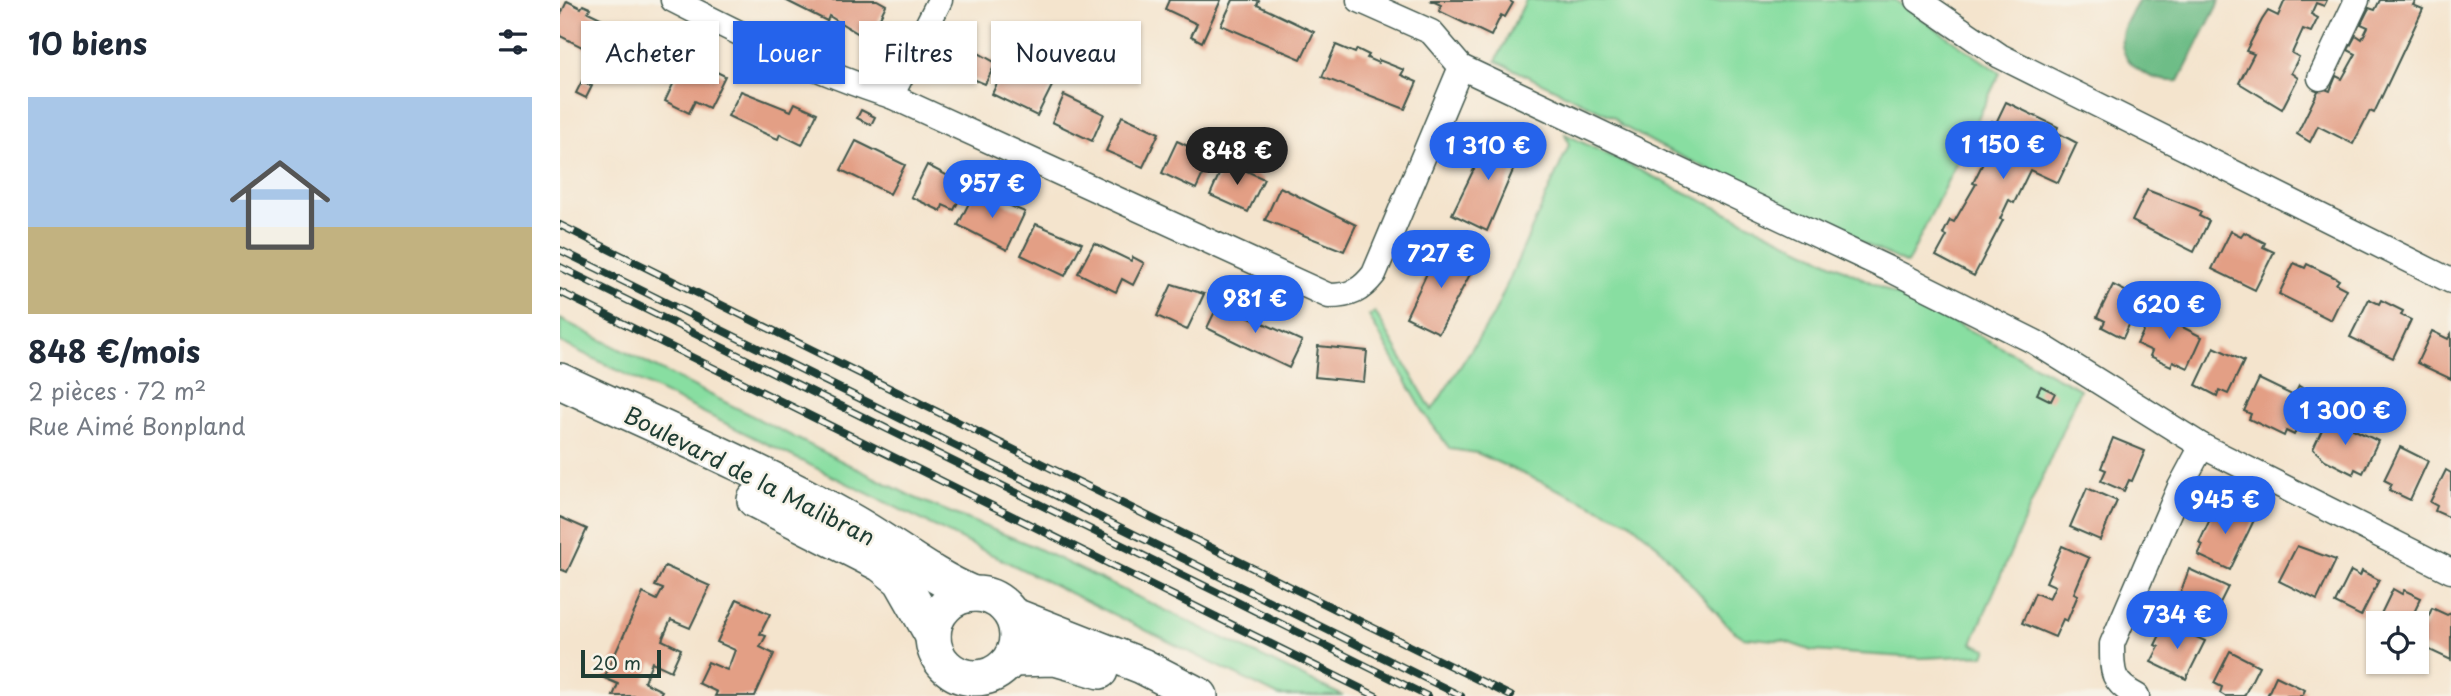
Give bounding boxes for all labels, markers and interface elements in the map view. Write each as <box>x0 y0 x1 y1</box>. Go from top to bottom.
text: 10 biens <box>28 20 147 65</box>
chip: Acheter <box>581 21 719 84</box>
chip: Louer <box>733 21 845 84</box>
chip: Filtres <box>859 21 977 84</box>
chip: Nouveau <box>991 21 1141 84</box>
icon: filters <box>494 23 532 61</box>
pin: 1 310 € <box>1423 122 1553 182</box>
pin: 1 150 € <box>1938 122 2068 181</box>
text: 1 150 € <box>1961 126 2045 161</box>
text: 1 310 € <box>1446 127 1530 162</box>
pin: 848 € <box>1188 128 1286 187</box>
text: 848 € <box>1202 132 1272 167</box>
icon: home <box>217 142 343 268</box>
pin: 957 € <box>943 160 1041 220</box>
text: 957 € <box>959 165 1025 200</box>
pin: 727 € <box>1392 230 1490 290</box>
text: 727 € <box>1407 235 1475 270</box>
pin: 981 € <box>1206 276 1304 335</box>
text: 981 € <box>1223 280 1287 315</box>
pin: 620 € <box>2120 282 2218 341</box>
text: 620 € <box>2133 286 2205 321</box>
text: 848 €/mois <box>28 328 200 373</box>
text: 2 pièces · 72 m² <box>28 373 206 408</box>
pin: 1 300 € <box>2280 388 2410 447</box>
text: 1 300 € <box>2299 392 2391 427</box>
street label: Boulevard de la Malibran <box>618 396 882 554</box>
text: Rue Aimé Bonpland <box>28 408 246 443</box>
pin: 945 € <box>2176 476 2274 536</box>
text: 945 € <box>2190 481 2260 516</box>
pin: 734 € <box>2128 592 2226 651</box>
text: 734 € <box>2142 596 2212 631</box>
map controls <box>2366 611 2429 674</box>
button: locate <box>2366 611 2429 674</box>
scale bar <box>581 647 662 679</box>
text: 20 m <box>592 648 641 676</box>

